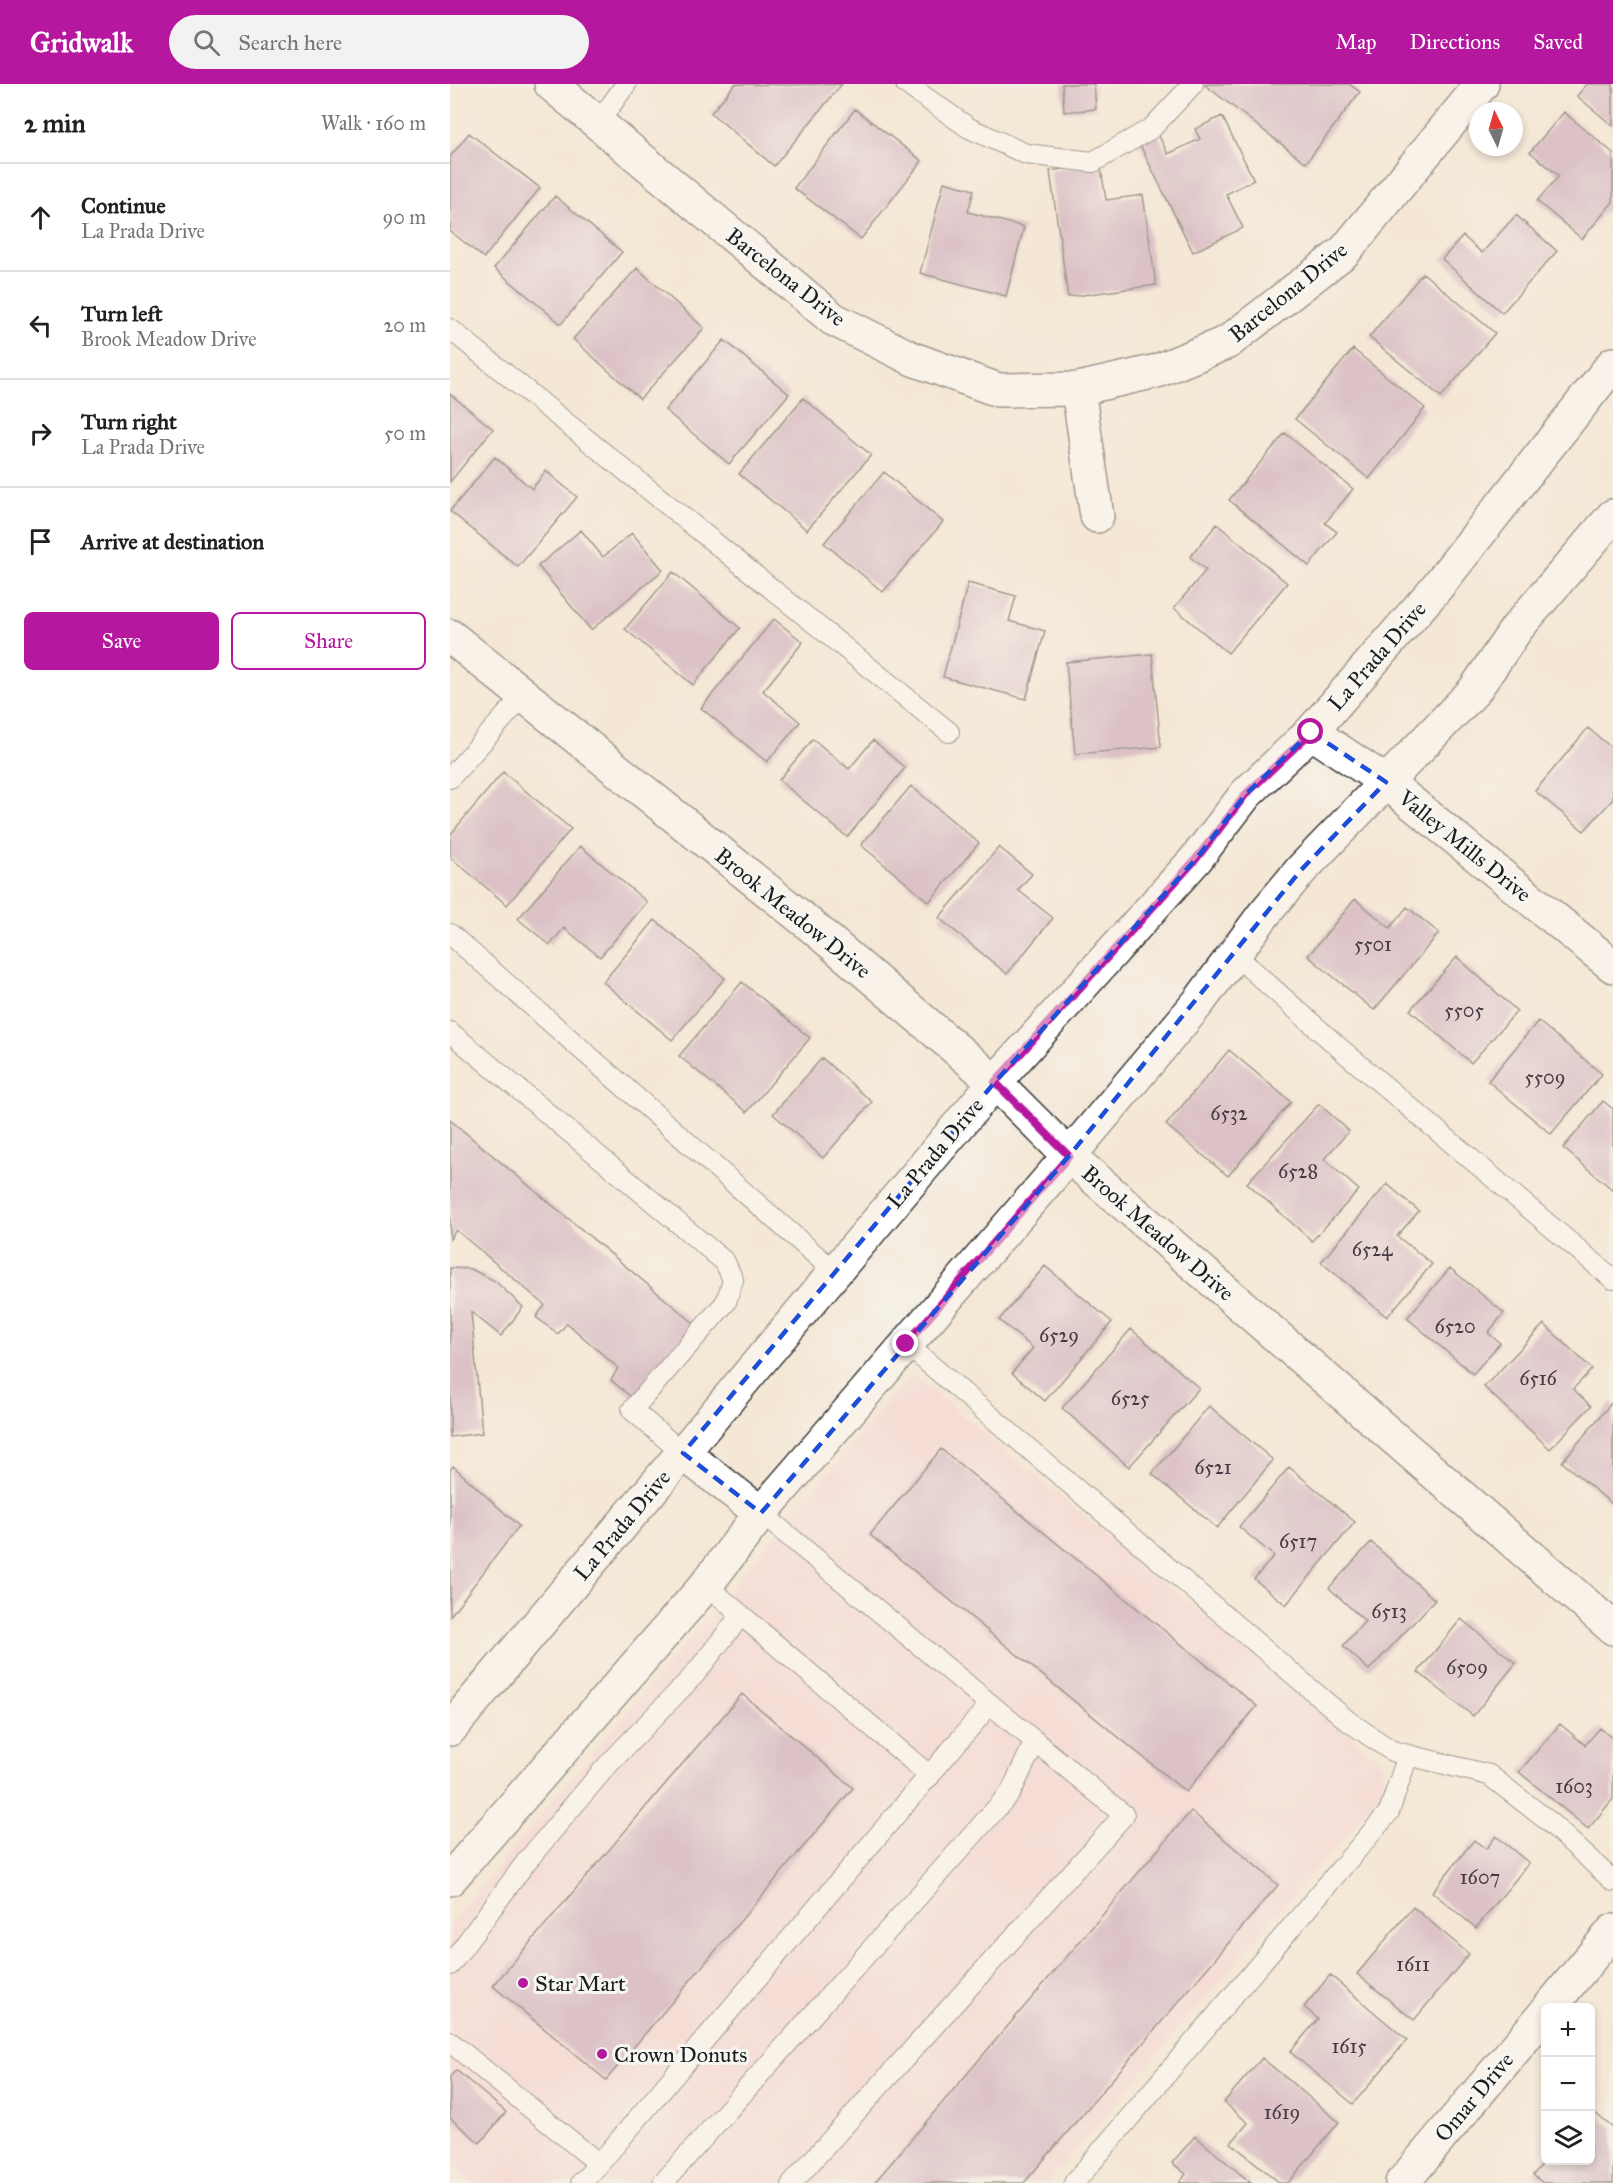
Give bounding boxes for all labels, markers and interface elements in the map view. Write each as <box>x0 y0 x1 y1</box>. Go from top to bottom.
search box <box>169 15 589 69</box>
text: Gridwalk <box>30 25 133 60</box>
icon: search <box>190 26 223 59</box>
text: Search here <box>238 29 342 56</box>
text: Map <box>1336 29 1377 55</box>
text: Directions <box>1410 29 1500 55</box>
text: Saved <box>1533 29 1583 55</box>
north arrow <box>1469 102 1523 156</box>
text: 2 min <box>24 107 85 139</box>
text: Walk · 160 m <box>321 111 426 135</box>
text: Continue <box>81 192 166 219</box>
icon: ahead <box>24 201 57 234</box>
text: 90 m <box>383 205 426 229</box>
text: La Prada Drive <box>81 219 205 243</box>
street label: Barcelona Drive <box>721 222 851 332</box>
street label: Barcelona Drive <box>1223 236 1353 348</box>
text: Turn left <box>81 300 163 327</box>
icon: left <box>24 309 57 342</box>
text: 20 m <box>383 313 426 337</box>
text: Brook Meadow Drive <box>81 327 257 351</box>
text: Turn right <box>81 408 177 435</box>
icon: right <box>24 417 57 450</box>
text: 50 m <box>384 421 426 445</box>
text: La Prada Drive <box>81 435 205 459</box>
icon: arrive <box>24 525 57 558</box>
text: Arrive at destination <box>81 528 264 555</box>
street label: La Prada Drive <box>1322 596 1432 716</box>
button: Save <box>24 612 219 670</box>
button: Share <box>231 612 426 670</box>
route start <box>1297 718 1323 744</box>
street label: Valley Mills Drive <box>1392 784 1537 908</box>
street label: Brook Meadow Drive <box>709 842 877 984</box>
house number: 5501 <box>1354 932 1392 956</box>
house number: 5505 <box>1444 998 1484 1022</box>
house number: 5509 <box>1525 1065 1565 1089</box>
street label: La Prada Drive <box>881 1092 989 1214</box>
house number: 6532 <box>1210 1101 1248 1125</box>
street label: Brook Meadow Drive <box>1076 1159 1240 1307</box>
house number: 6528 <box>1278 1159 1318 1183</box>
house number: 6524 <box>1352 1237 1393 1261</box>
house number: 6520 <box>1434 1314 1476 1338</box>
house number: 6529 <box>1039 1323 1079 1347</box>
route end <box>892 1330 918 1356</box>
house number: 6516 <box>1519 1366 1558 1390</box>
house number: 6525 <box>1111 1386 1149 1410</box>
house number: 6521 <box>1194 1455 1232 1479</box>
street label: La Prada Drive <box>568 1464 676 1586</box>
house number: 6517 <box>1279 1529 1317 1553</box>
house number: 6513 <box>1371 1599 1407 1623</box>
house number: 6509 <box>1446 1655 1488 1679</box>
house number: 1603 <box>1555 1774 1593 1798</box>
house number: 1607 <box>1460 1865 1500 1889</box>
house number: 1611 <box>1396 1952 1430 1976</box>
place label: Star Mart <box>535 1970 626 1997</box>
marker: Star Mart <box>516 1976 530 1990</box>
map controls <box>1541 2003 1595 2165</box>
button: + <box>1541 2003 1595 2057</box>
house number: 1615 <box>1331 2034 1367 2058</box>
place label: Crown Donuts <box>614 2041 747 2068</box>
marker: Crown Donuts <box>595 2047 609 2061</box>
street label: Omar Drive <box>1429 2047 1519 2147</box>
button: − <box>1541 2057 1595 2111</box>
house number: 1619 <box>1264 2100 1300 2124</box>
button: layers <box>1541 2111 1595 2165</box>

